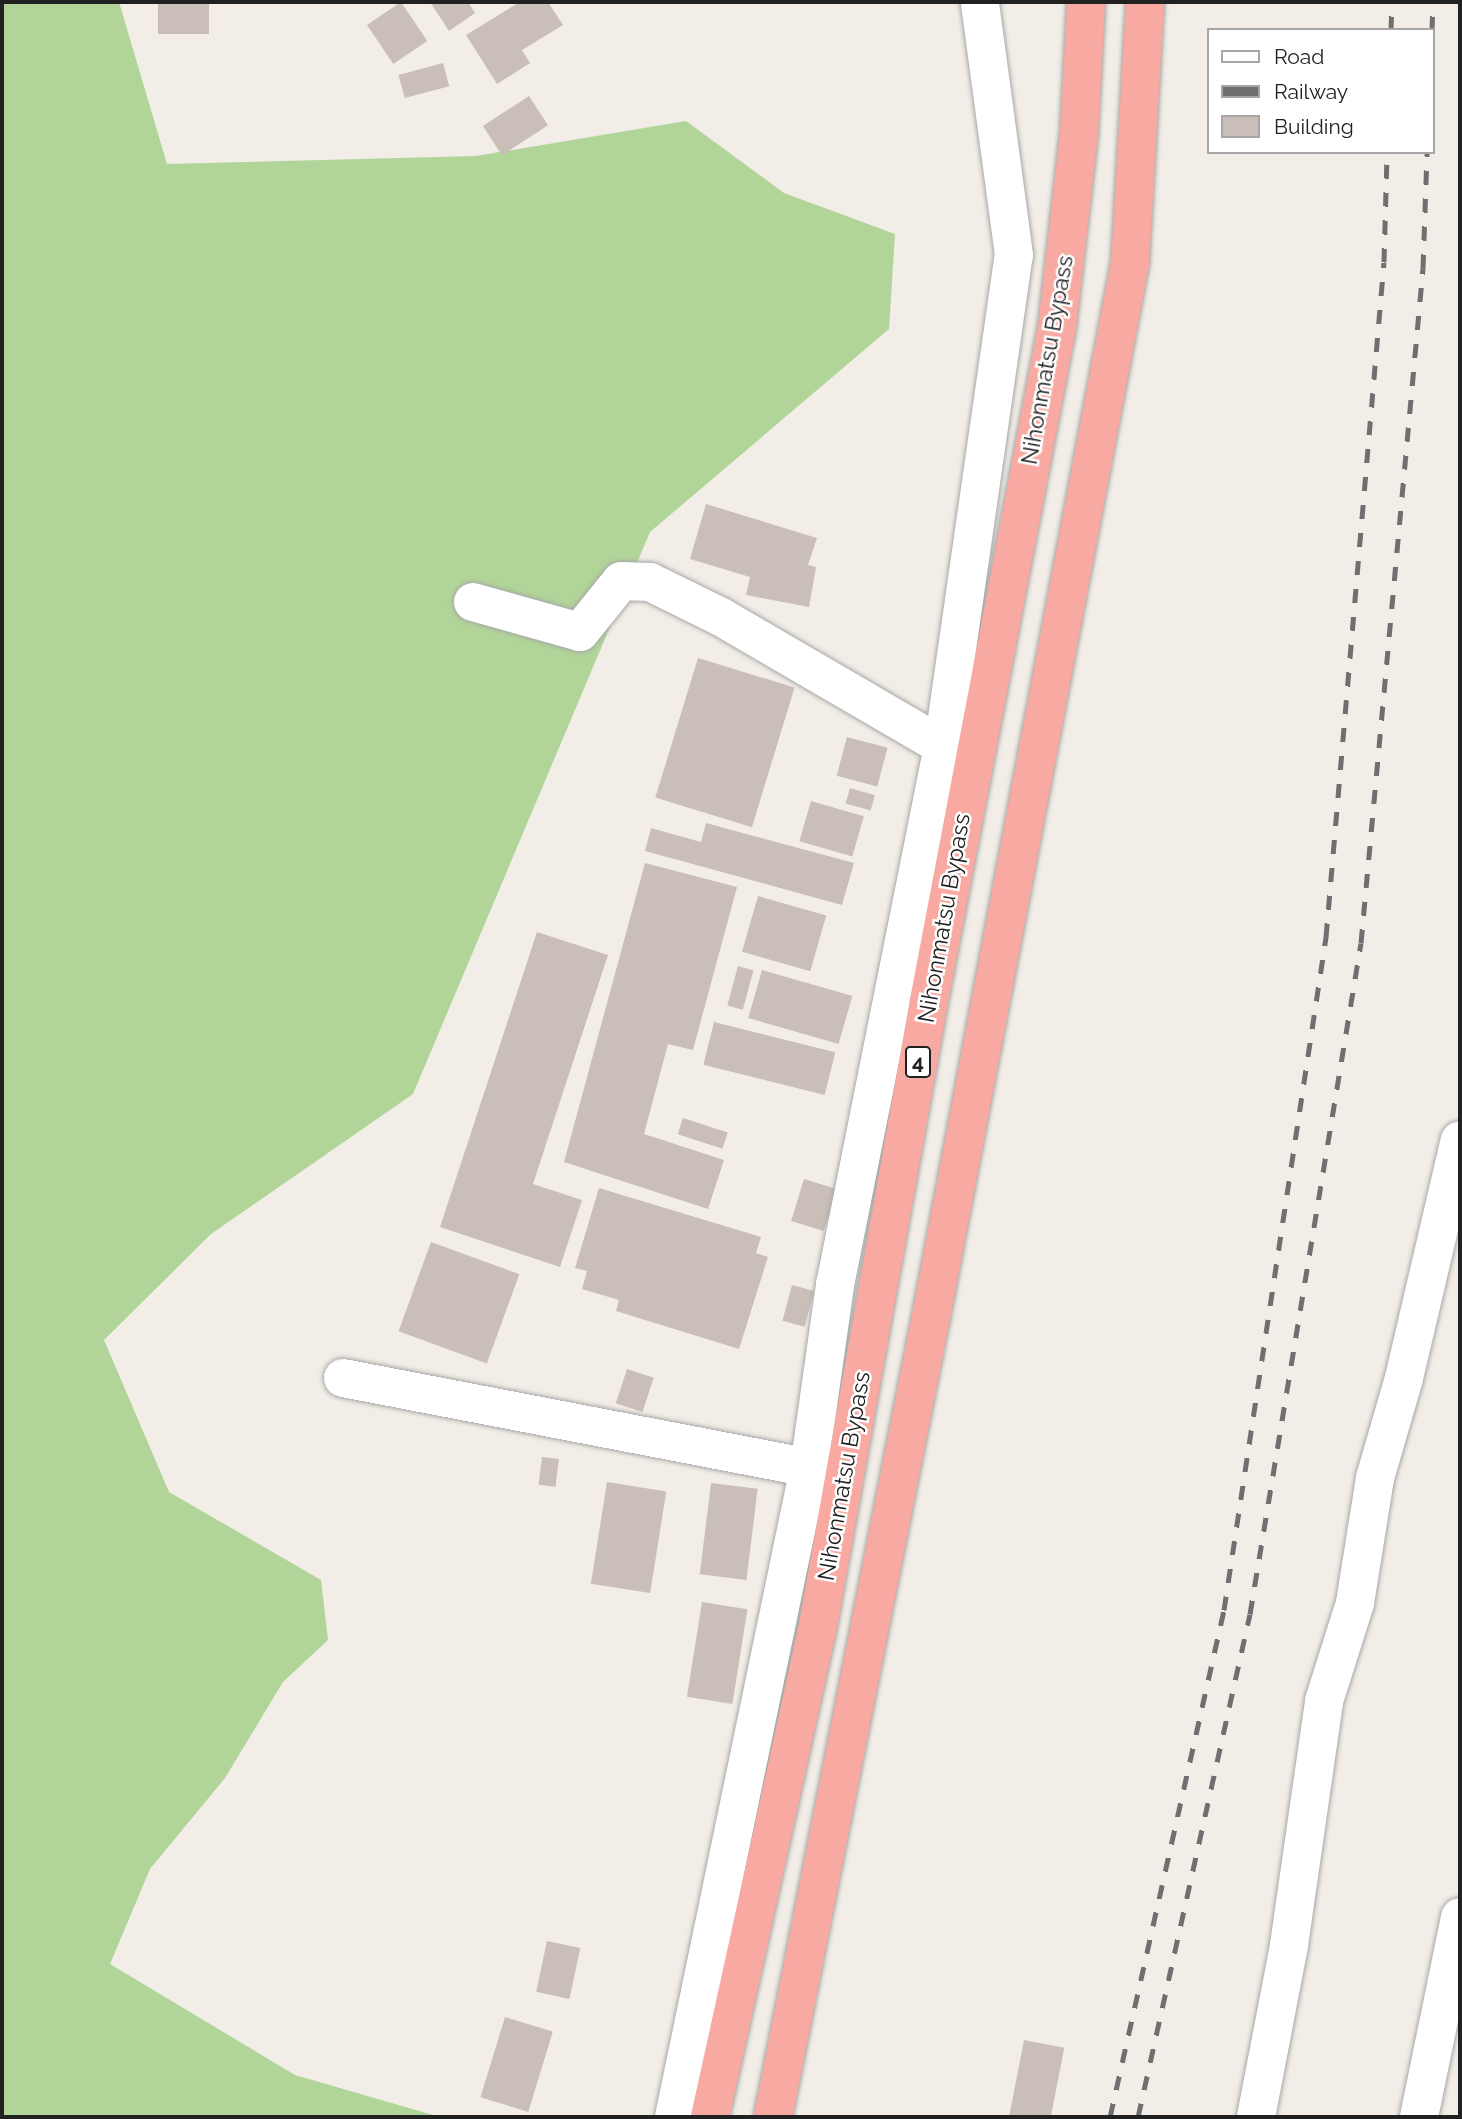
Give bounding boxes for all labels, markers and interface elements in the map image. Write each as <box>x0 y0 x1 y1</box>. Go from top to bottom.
legend <box>1206 28 1434 154</box>
text: Road <box>1274 44 1324 69</box>
text: Railway <box>1274 79 1348 104</box>
text: Building <box>1274 114 1354 139</box>
street label: Nihonmatsu Bypass <box>1015 253 1079 467</box>
street label: Nihonmatsu Bypass <box>912 811 976 1025</box>
road number: 4 <box>904 1044 932 1080</box>
street label: Nihonmatsu Bypass <box>812 1369 876 1583</box>

